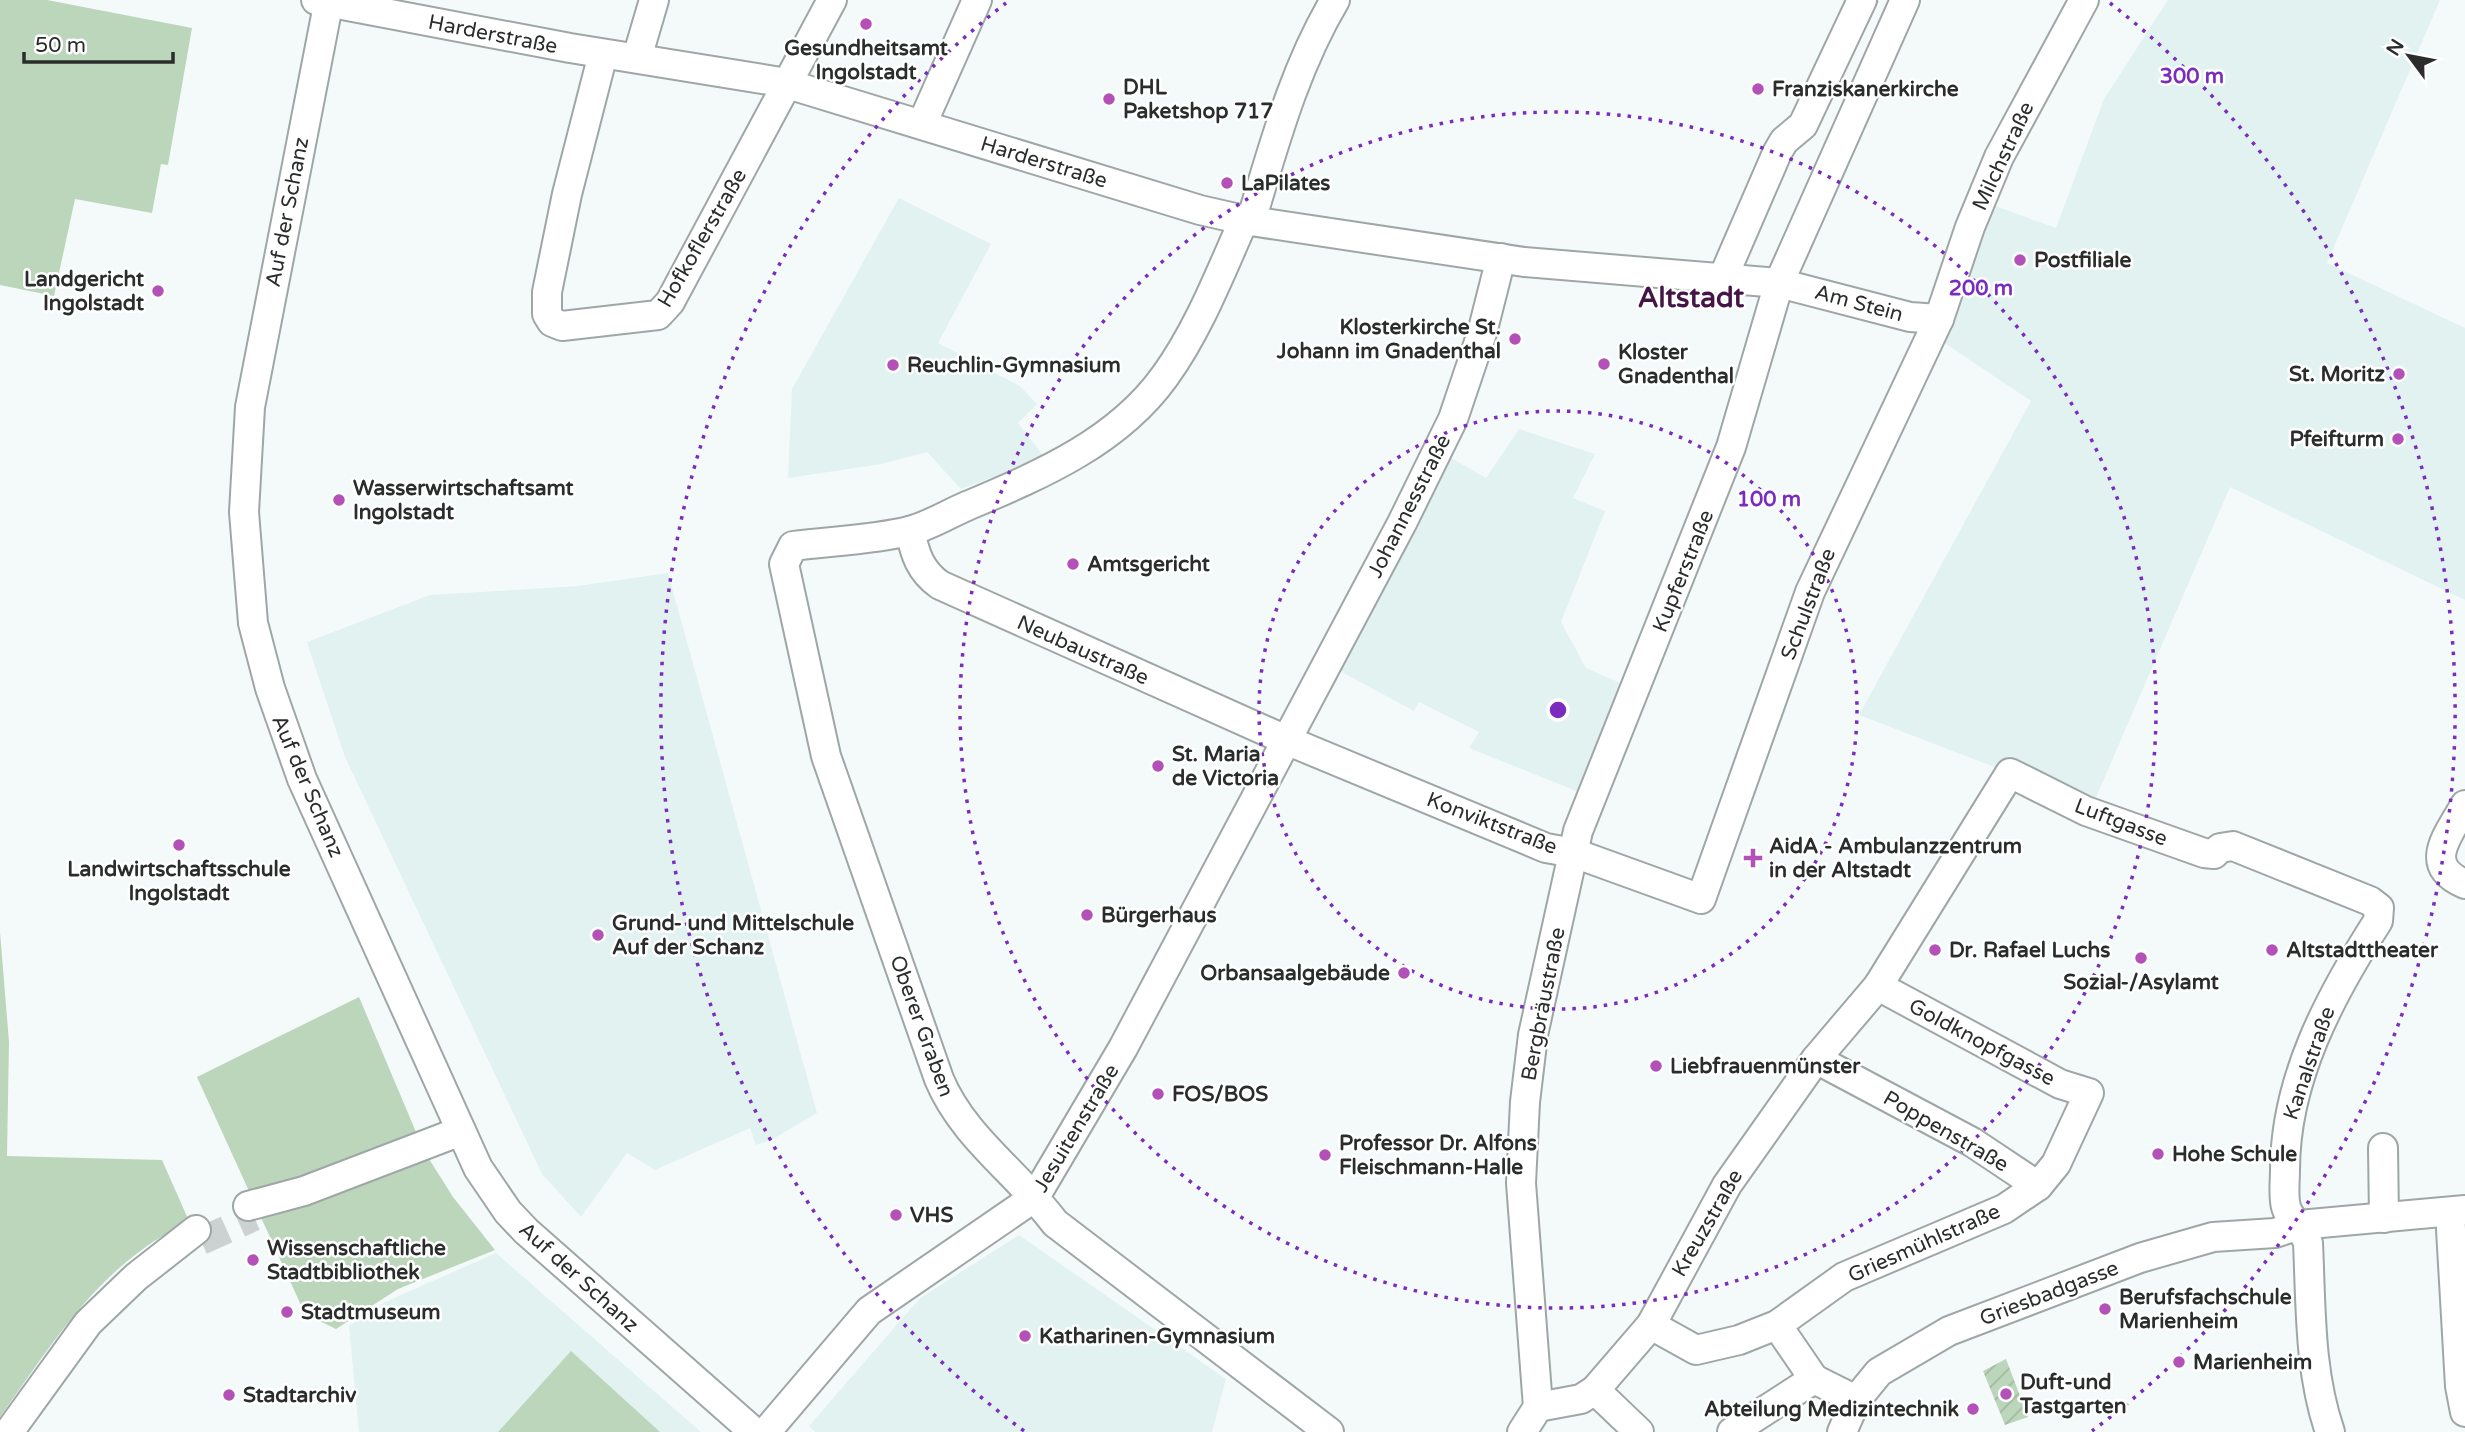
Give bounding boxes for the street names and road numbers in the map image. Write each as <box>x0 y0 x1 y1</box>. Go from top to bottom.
street label: Harderstraße <box>426 10 560 59</box>
street label: Milchstraße <box>1967 98 2040 215</box>
street label: Harderstraße <box>978 131 1110 194</box>
street label: Auf der Schanz <box>261 135 314 289</box>
street label: Hofkoflerstraße <box>653 164 752 312</box>
street label: Am Stein <box>1812 280 1906 327</box>
street label: Johannesstraße <box>1363 430 1456 582</box>
street label: Kupferstraße <box>1648 506 1719 636</box>
street label: Schulstraße <box>1776 545 1841 663</box>
street label: Neubaustraße <box>1013 610 1153 691</box>
street label: Auf der Schanz <box>266 711 349 861</box>
street label: Konviktstraße <box>1423 787 1561 860</box>
street label: Luftgasse <box>2071 793 2171 852</box>
street label: Bergbräustraße <box>1516 925 1571 1083</box>
street label: Oberer Graben <box>884 952 959 1100</box>
street label: Goldknopfgasse <box>1904 993 2059 1092</box>
street label: Kanalstraße <box>2278 1003 2341 1123</box>
street label: Jesuitenstraße <box>1028 1060 1124 1197</box>
street label: Poppenstraße <box>1879 1086 2013 1177</box>
street label: Kreuzstraße <box>1667 1165 1748 1281</box>
street label: Griesmühlstraße <box>1844 1199 2004 1288</box>
street label: Auf der Schanz <box>514 1217 644 1338</box>
street label: Griesbadgasse <box>1976 1256 2122 1331</box>

